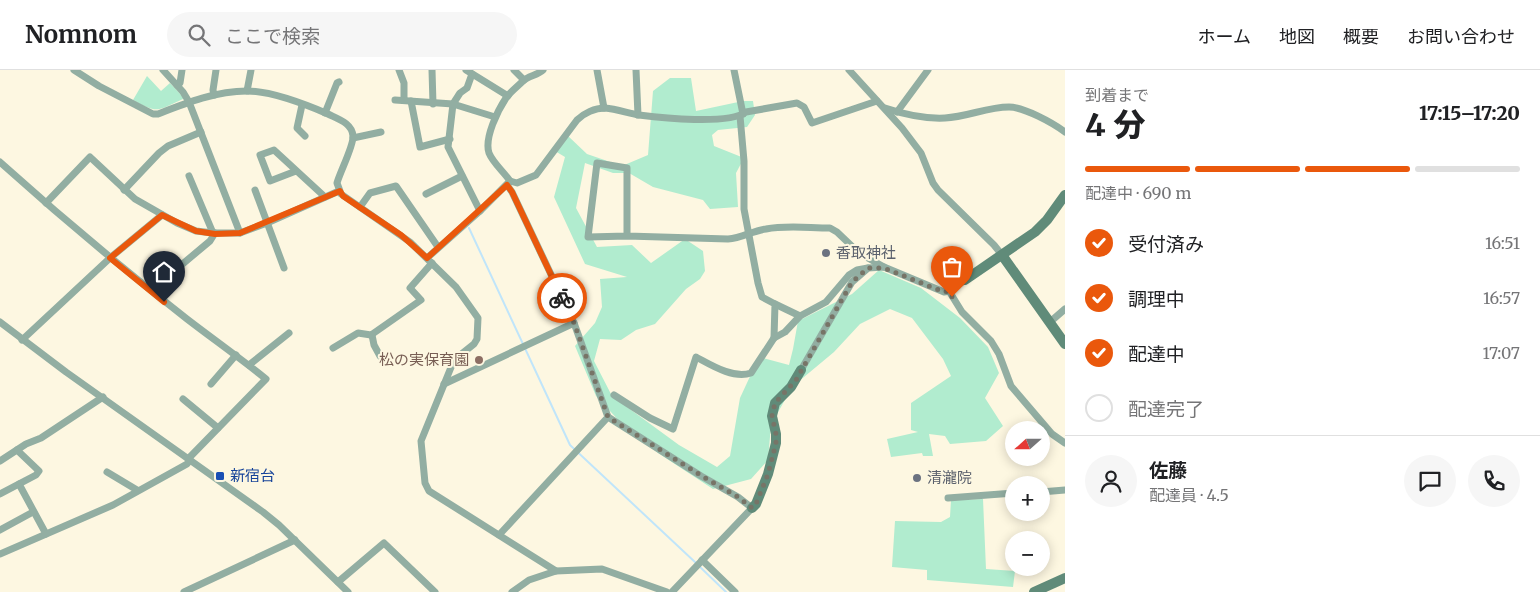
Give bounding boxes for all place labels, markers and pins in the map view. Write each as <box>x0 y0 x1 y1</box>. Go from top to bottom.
place label: 香取神社 <box>836 243 896 262</box>
pin <box>931 246 973 297</box>
marker: 香取神社 <box>820 247 832 259</box>
pin <box>143 251 185 302</box>
place label: 松の実保育園 <box>379 350 469 369</box>
marker: 松の実保育園 <box>473 354 485 366</box>
place label: 新宿台 <box>230 466 275 485</box>
place label: 清瀧院 <box>927 468 972 487</box>
marker: 新宿台 <box>214 470 226 482</box>
marker: 清瀧院 <box>911 472 923 484</box>

